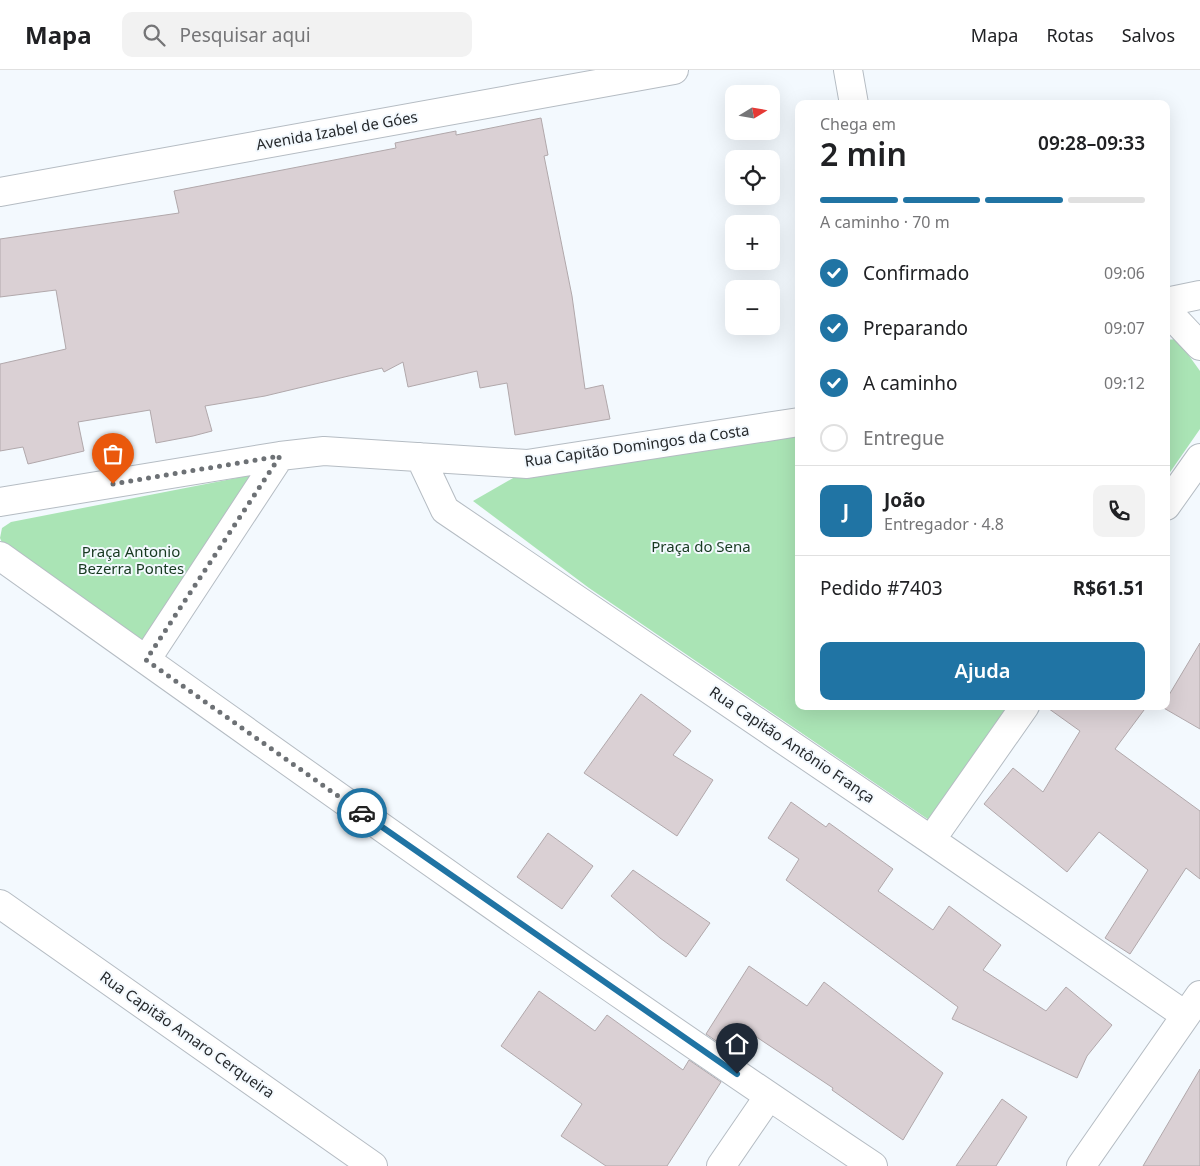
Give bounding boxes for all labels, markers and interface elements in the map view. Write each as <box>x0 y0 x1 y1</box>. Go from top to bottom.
search box <box>122 12 472 57</box>
text: Mapa <box>25 18 92 51</box>
icon: search <box>140 21 168 49</box>
text: Pesquisar aqui <box>180 22 311 48</box>
text: Mapa <box>971 23 1018 47</box>
text: Rotas <box>1046 23 1094 47</box>
text: Salvos <box>1122 23 1175 47</box>
north arrow <box>725 85 780 140</box>
map controls <box>725 85 780 335</box>
street label: Avenida Izabel de Góes <box>255 106 419 154</box>
text: Chega em <box>820 113 896 135</box>
text: 09:28–09:33 <box>1038 130 1145 156</box>
text: 2 min <box>820 132 907 175</box>
button: locate <box>725 150 780 205</box>
text: A caminho · 70 m <box>820 211 950 233</box>
button: + <box>725 215 780 270</box>
icon: check <box>820 259 848 287</box>
text: Confirmado <box>863 260 969 286</box>
text: 09:06 <box>1104 262 1145 284</box>
button: − <box>725 280 780 335</box>
icon: check <box>820 314 848 342</box>
text: Preparando <box>863 315 968 341</box>
text: 09:07 <box>1104 317 1145 339</box>
icon: check <box>820 369 848 397</box>
text: A caminho <box>863 370 958 396</box>
text: 09:12 <box>1104 372 1145 394</box>
street label: Rua Capitão Domingos da Costa <box>523 419 750 471</box>
text: Entregue <box>863 425 945 451</box>
pin <box>92 433 134 484</box>
icon: bag <box>99 440 127 468</box>
button: phone <box>1093 485 1145 537</box>
text: João <box>884 487 925 513</box>
text: J <box>843 498 849 524</box>
text: Entregador · 4.8 <box>884 513 1004 535</box>
park label: Praça do Sena <box>651 536 751 556</box>
park label: Praça Antonio Bezerra Pontes <box>78 541 184 578</box>
text: Pedido #7403 <box>820 575 943 601</box>
text: R$61.51 <box>1073 575 1145 601</box>
button: Ajuda <box>820 642 1145 700</box>
street label: Rua Capitão Antônio França <box>706 681 879 807</box>
courier <box>337 788 387 838</box>
icon: car <box>348 799 376 827</box>
street label: Rua Capitão Amaro Cerqueira <box>96 966 279 1102</box>
pin <box>716 1023 758 1074</box>
icon: home <box>723 1030 751 1058</box>

